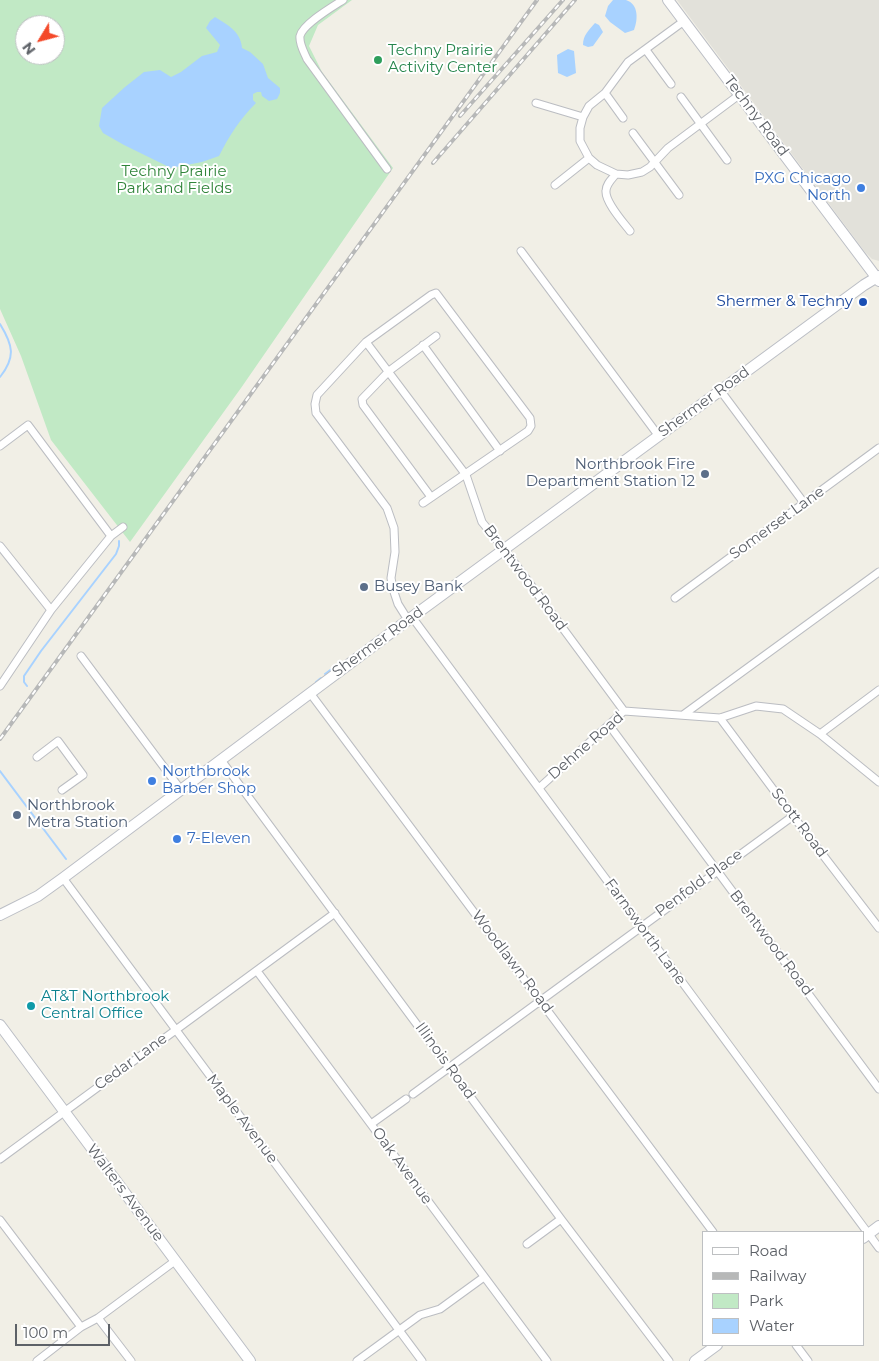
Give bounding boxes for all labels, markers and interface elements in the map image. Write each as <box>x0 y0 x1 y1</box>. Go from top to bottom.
north arrow <box>15 15 65 65</box>
text: N <box>18 38 39 58</box>
place label: Techny Prairie Activity Center <box>388 42 497 77</box>
marker: Techny Prairie Activity Center <box>372 54 384 66</box>
street label: Techny Road <box>720 72 792 160</box>
park label: Techny Prairie Park and Fields <box>116 163 232 198</box>
place label: PXG Chicago North <box>754 170 851 205</box>
marker: PXG Chicago North <box>855 182 867 194</box>
place label: Shermer & Techny <box>716 293 853 311</box>
marker: Shermer & Techny <box>857 296 869 308</box>
street label: Shermer Road <box>655 363 753 441</box>
place label: Northbrook Fire Department Station 12 <box>526 456 695 491</box>
marker: Northbrook Fire Department Station 12 <box>699 468 711 480</box>
street label: Somerset Lane <box>726 483 828 563</box>
street label: Brentwood Road <box>479 522 571 634</box>
place label: Busey Bank <box>374 578 463 596</box>
marker: Busey Bank <box>358 581 370 593</box>
street label: Shermer Road <box>329 603 427 681</box>
street label: Dehne Road <box>545 708 627 784</box>
place label: Northbrook Barber Shop <box>162 763 256 798</box>
marker: Northbrook Barber Shop <box>146 775 158 787</box>
street label: Scott Road <box>767 785 831 861</box>
place label: Northbrook Metra Station <box>27 797 128 832</box>
marker: Northbrook Metra Station <box>11 809 23 821</box>
place label: 7-Eleven <box>187 830 251 848</box>
marker: 7-Eleven <box>171 833 183 845</box>
street label: Penfold Place <box>652 845 746 921</box>
street label: Farnsworth Lane <box>600 875 690 989</box>
street label: Brentwood Road <box>725 887 817 999</box>
street label: Woodlawn Road <box>467 907 557 1017</box>
place label: AT&T Northbrook Central Office <box>41 988 169 1023</box>
marker: AT&T Northbrook Central Office <box>25 1000 37 1012</box>
street label: Illinois Road <box>411 1019 479 1103</box>
street label: Cedar Lane <box>91 1030 171 1094</box>
street label: Maple Avenue <box>203 1071 281 1167</box>
street label: Oak Avenue <box>368 1124 436 1208</box>
street label: Walters Avenue <box>83 1141 167 1245</box>
legend <box>702 1231 864 1346</box>
text: Road <box>749 1241 788 1260</box>
text: Railway <box>749 1266 806 1285</box>
text: Park <box>749 1291 783 1310</box>
scale bar <box>18 1314 112 1346</box>
text: Water <box>749 1316 795 1335</box>
text: 100 m <box>23 1323 68 1342</box>

